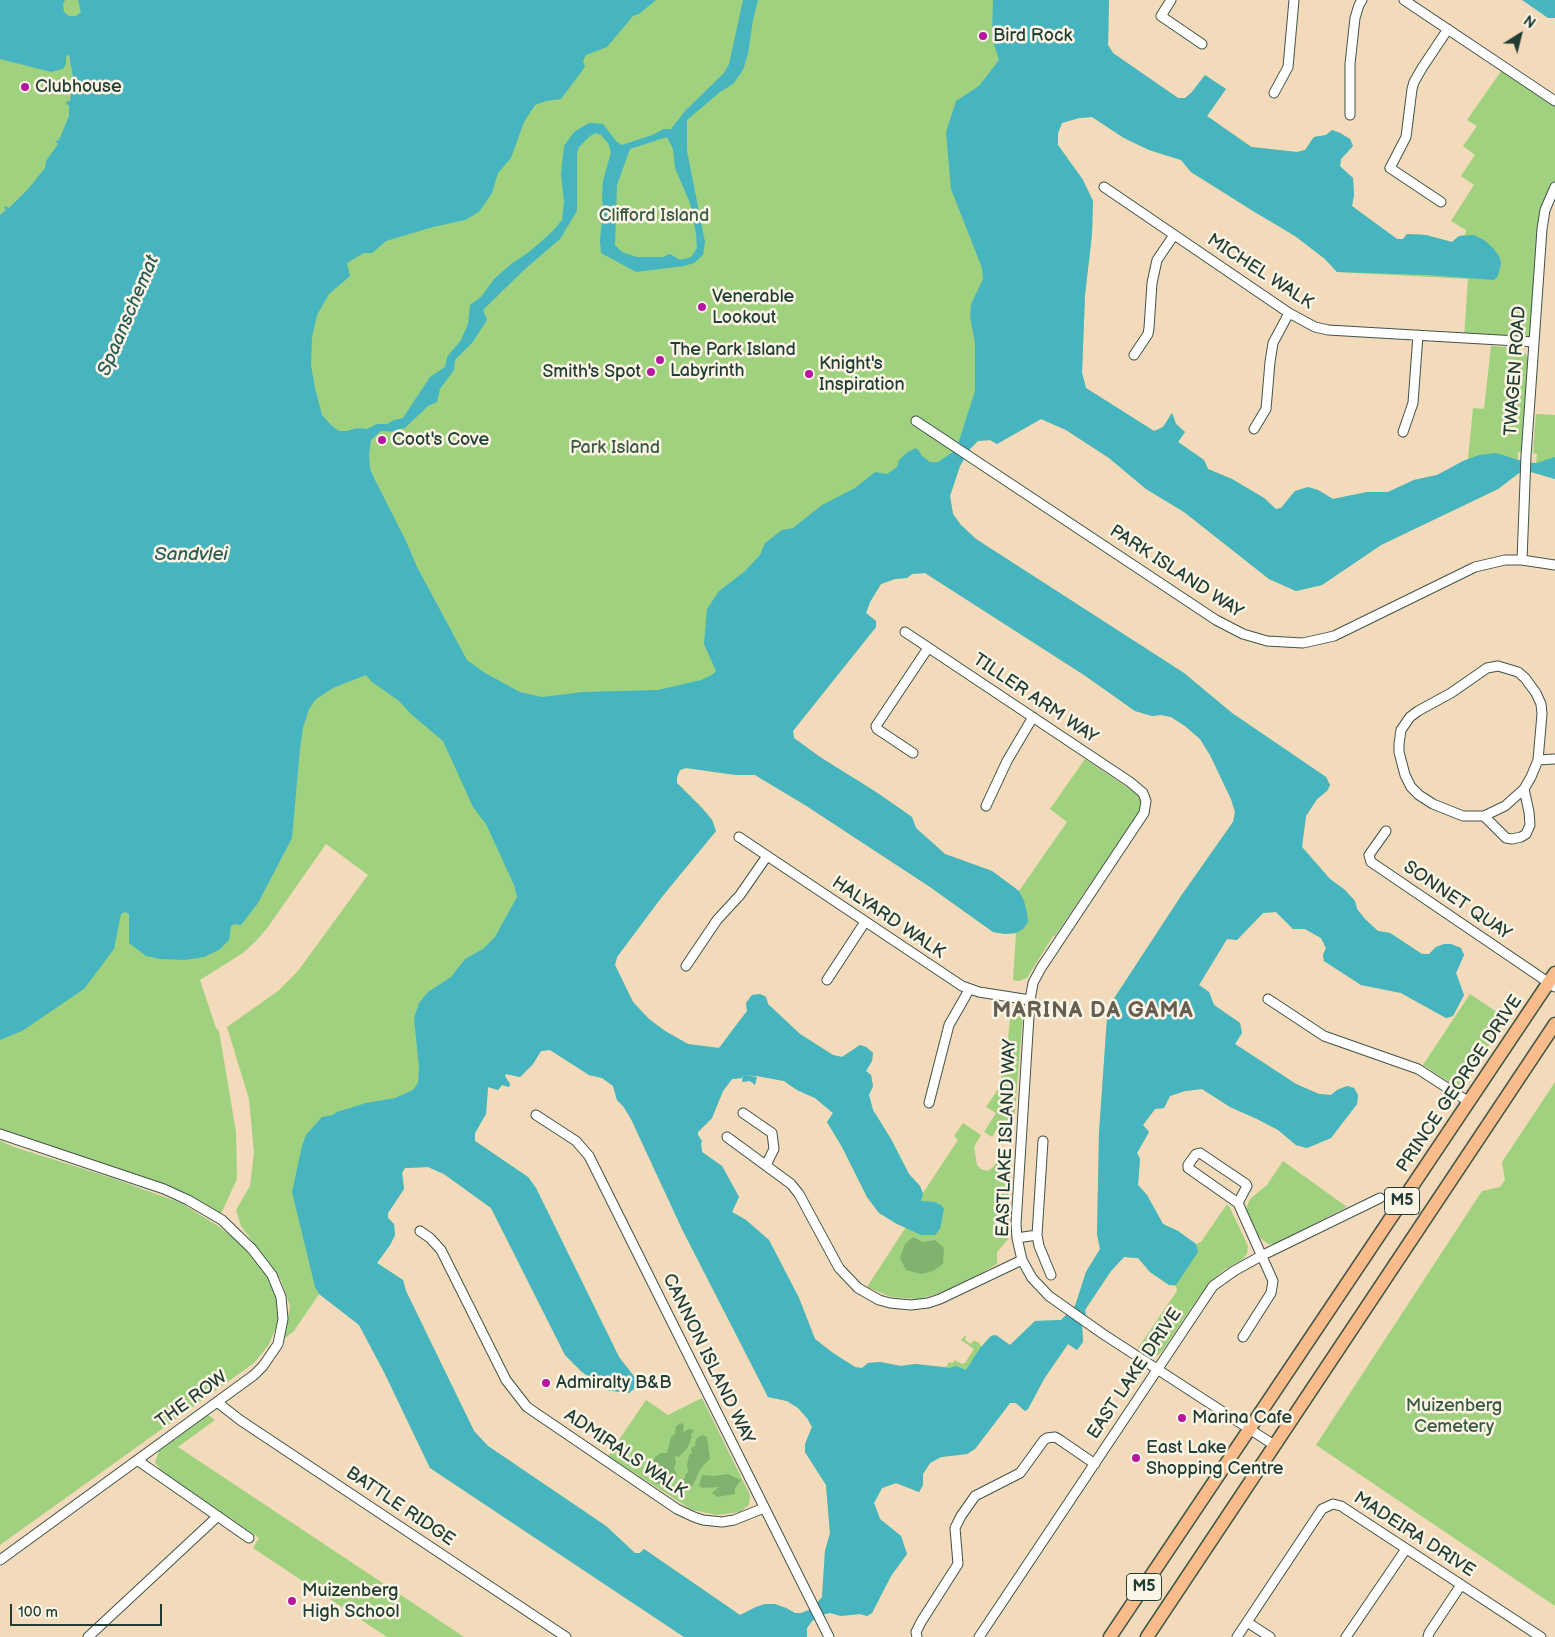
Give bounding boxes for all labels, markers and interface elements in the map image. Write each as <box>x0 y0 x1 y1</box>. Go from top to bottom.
north arrow <box>1495 10 1545 60</box>
text: N <box>1520 12 1538 32</box>
place label: Bird Rock <box>993 25 1072 47</box>
marker: Bird Rock <box>977 30 989 42</box>
place label: Clubhouse <box>35 76 122 98</box>
marker: Clubhouse <box>19 81 31 93</box>
park label: Clifford Island <box>599 205 709 227</box>
street label: MICHEL WALK <box>1203 230 1317 314</box>
water label: Spaanschemat <box>93 252 165 380</box>
place label: Venerable Lookout <box>712 286 794 328</box>
marker: Venerable Lookout <box>696 301 708 313</box>
street label: TWAGEN ROAD <box>1501 305 1531 437</box>
place label: The Park Island Labyrinth <box>670 339 796 382</box>
place label: Knight's Inspiration <box>819 353 905 396</box>
marker: The Park Island Labyrinth <box>654 354 666 366</box>
place label: Smith's Spot <box>542 361 641 383</box>
marker: Smith's Spot <box>645 366 657 378</box>
marker: Knight's Inspiration <box>803 368 815 380</box>
place label: Coot's Cove <box>392 429 489 451</box>
marker: Coot's Cove <box>376 434 388 446</box>
park label: Park Island <box>570 437 660 459</box>
street label: PARK ISLAND WAY <box>1105 521 1247 623</box>
water label: Sandvlei <box>154 544 228 566</box>
street label: TILLER ARM WAY <box>969 649 1101 749</box>
street label: SONNET QUAY <box>1399 857 1515 945</box>
street label: HALYARD WALK <box>827 872 949 964</box>
street label: PRINCE GEORGE DRIVE <box>1393 991 1527 1177</box>
district label: MARINA DA GAMA <box>990 998 1196 1024</box>
street label: EASTLAKE ISLAND WAY <box>993 1039 1021 1237</box>
road number: M5 <box>1384 1188 1420 1214</box>
street label: CANNON ISLAND WAY <box>657 1270 759 1448</box>
street label: EAST LAKE DRIVE <box>1083 1304 1187 1444</box>
street label: THE ROW <box>152 1367 232 1433</box>
place label: Admiralty B&B <box>556 1372 672 1394</box>
marker: Admiralty B&B <box>540 1377 552 1389</box>
park label: Muizenberg Cemetery <box>1406 1395 1502 1438</box>
street label: ADMIRALS WALK <box>560 1405 690 1503</box>
place label: Marina Cafe <box>1192 1407 1292 1429</box>
marker: Marina Cafe <box>1176 1412 1188 1424</box>
place label: East Lake Shopping Centre <box>1146 1437 1284 1480</box>
marker: East Lake Shopping Centre <box>1130 1452 1142 1464</box>
street label: BATTLE RIDGE <box>341 1463 459 1551</box>
street label: MADEIRA DRIVE <box>1349 1488 1479 1582</box>
road number: M5 <box>1126 1574 1162 1600</box>
place label: Muizenberg High School <box>302 1580 399 1622</box>
scale bar <box>12 1594 165 1626</box>
marker: Muizenberg High School <box>286 1595 298 1607</box>
text: 100 m <box>18 1603 58 1622</box>

